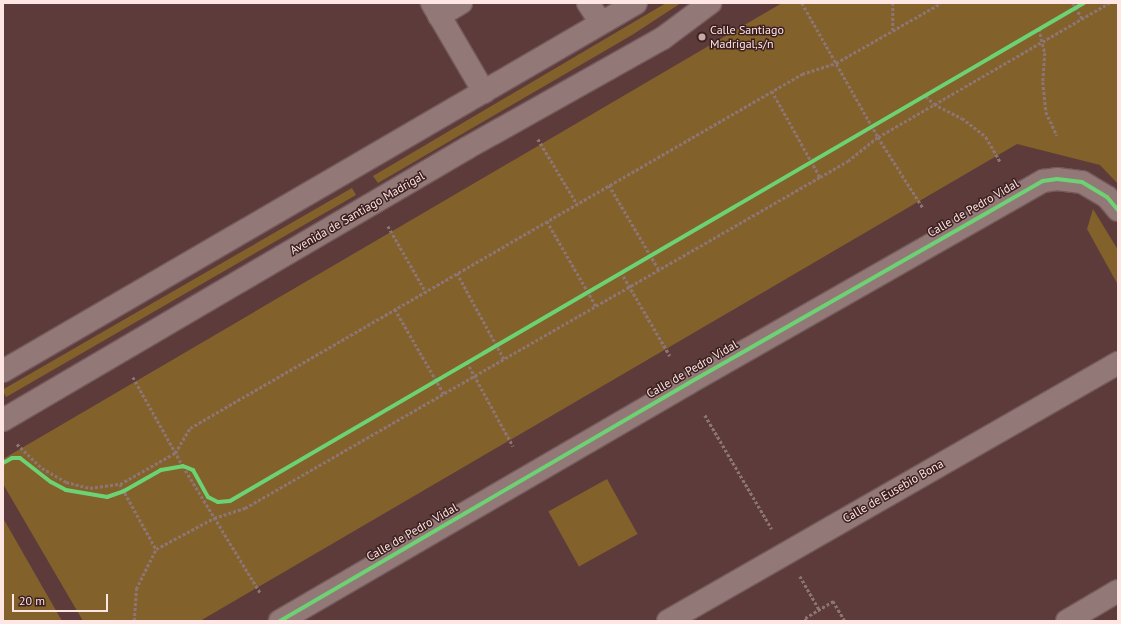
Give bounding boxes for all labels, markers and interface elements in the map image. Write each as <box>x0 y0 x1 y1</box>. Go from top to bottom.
place label: Calle Santiago Madrigal,s/n <box>710 23 784 51</box>
marker: Calle Santiago Madrigal,s/n <box>697 32 707 42</box>
street label: Avenida de Santiago Madrigal <box>287 169 427 257</box>
street label: Calle de Pedro Vidal <box>925 176 1021 240</box>
street label: Calle de Pedro Vidal <box>644 337 740 401</box>
street label: Calle de Eusebio Bona <box>840 456 946 526</box>
street label: Calle de Pedro Vidal <box>364 500 460 564</box>
scale bar <box>14 586 110 612</box>
text: 20 m <box>19 593 45 608</box>

